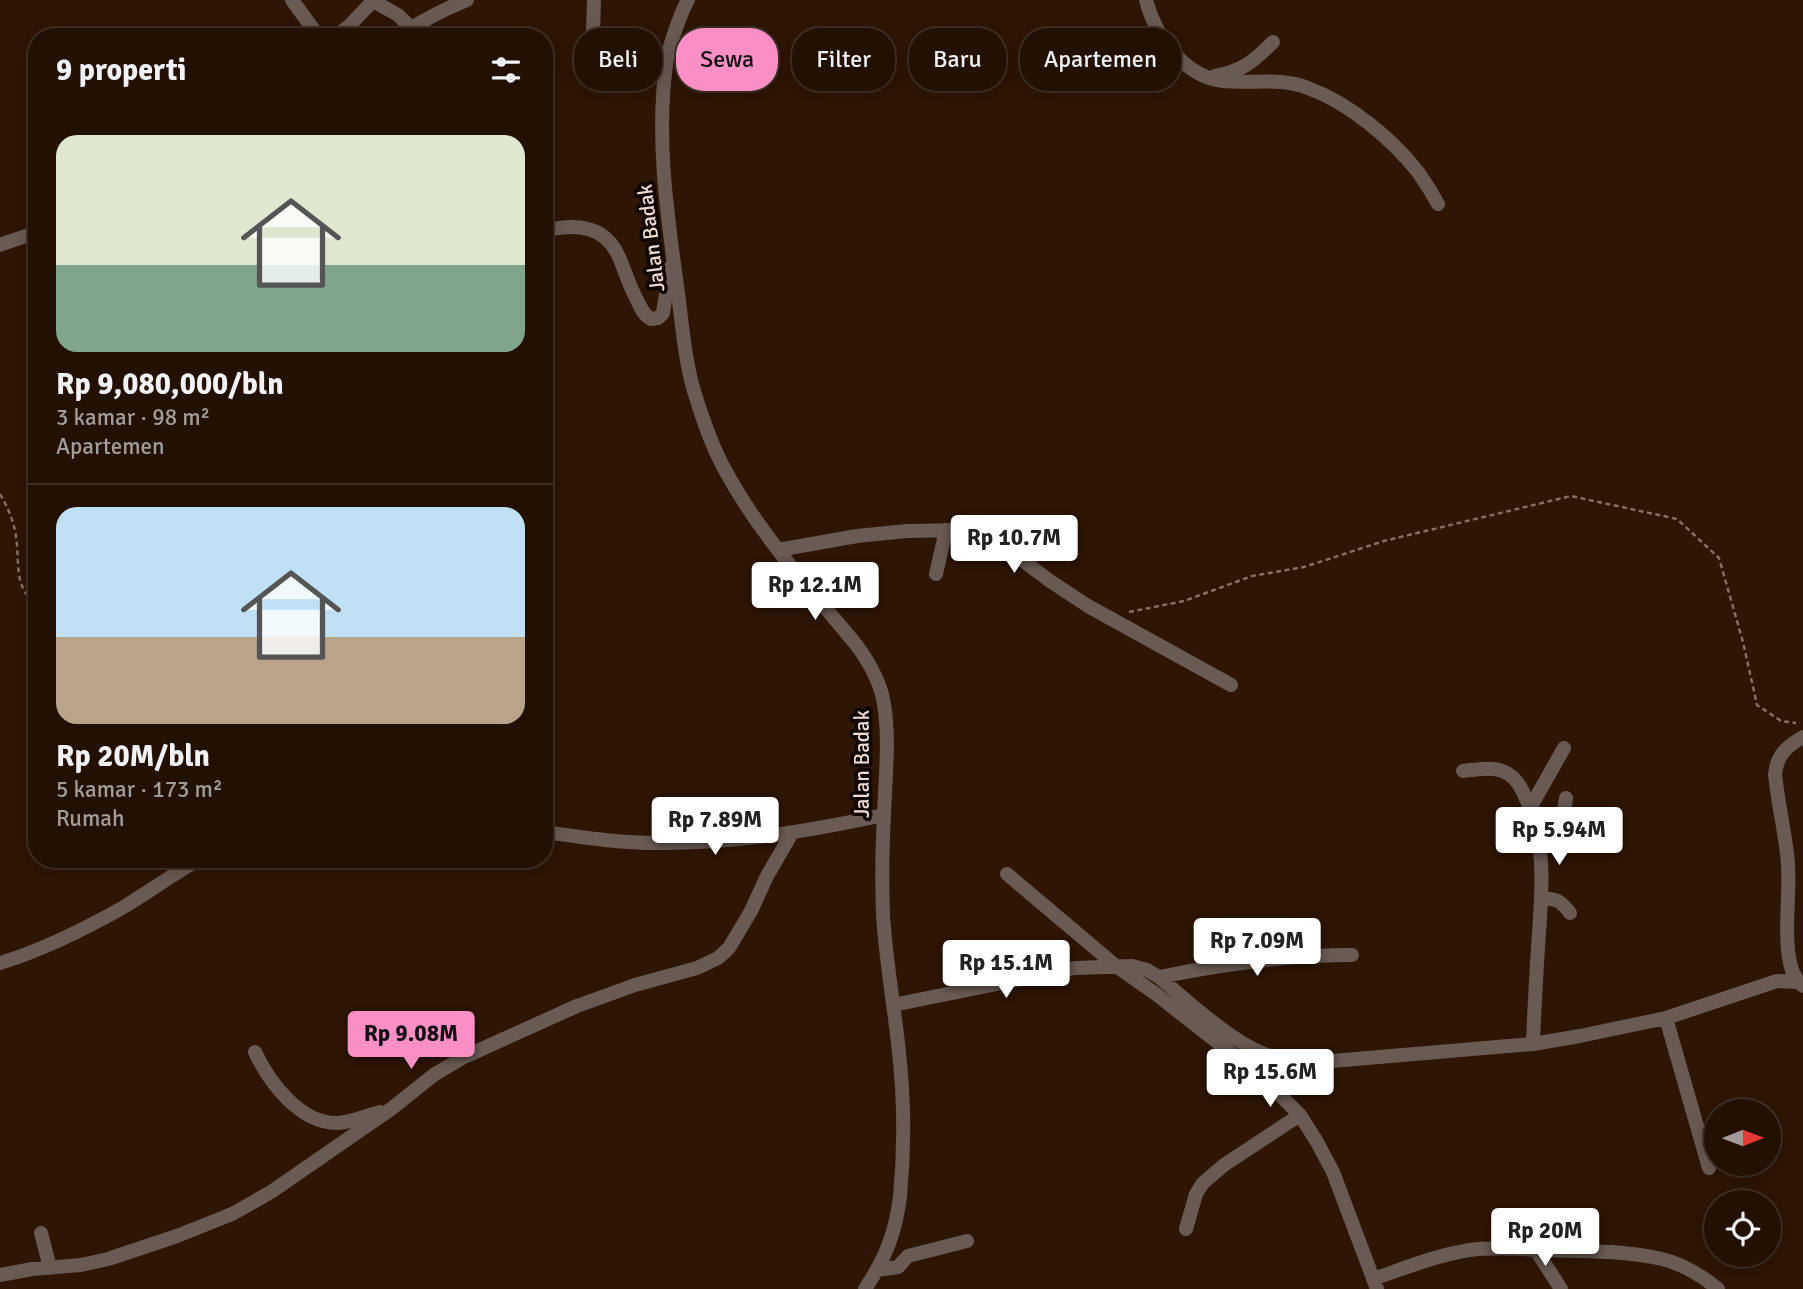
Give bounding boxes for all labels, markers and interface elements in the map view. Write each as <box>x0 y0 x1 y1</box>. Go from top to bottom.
chip: Beli <box>574 28 662 91</box>
chip: Sewa <box>676 28 778 91</box>
chip: Filter <box>792 28 895 91</box>
chip: Baru <box>909 28 1006 91</box>
chip: Apartemen <box>1020 28 1181 91</box>
icon: filters <box>487 51 525 89</box>
text: 9 properti <box>56 52 186 89</box>
icon: home <box>228 180 354 306</box>
street label: Jalan Badak <box>631 182 670 293</box>
text: Rp 9,080,000/bln <box>56 366 284 403</box>
text: 3 kamar · 98 m² <box>56 403 210 432</box>
text: Apartemen <box>56 432 165 461</box>
pin: Rp 10.7M <box>942 516 1086 575</box>
text: Rp 10.7M <box>967 523 1061 552</box>
icon: home <box>228 552 354 678</box>
pin: Rp 12.1M <box>743 562 887 622</box>
text: Rp 12.1M <box>768 570 862 599</box>
street label: Jalan Badak <box>849 710 875 818</box>
text: Rp 20M/bln <box>56 738 210 775</box>
text: 5 kamar · 173 m² <box>56 775 223 804</box>
pin: Rp 7.89M <box>643 798 787 857</box>
text: Rumah <box>56 804 124 833</box>
text: Rp 7.89M <box>668 805 762 834</box>
pin: Rp 5.94M <box>1487 808 1631 867</box>
text: Rp 5.94M <box>1512 815 1606 844</box>
pin: Rp 7.09M <box>1185 918 1329 978</box>
text: Rp 7.09M <box>1210 926 1304 955</box>
pin: Rp 15.1M <box>934 940 1078 1000</box>
text: Rp 15.1M <box>959 948 1053 977</box>
pin: Rp 9.08M <box>339 1012 483 1071</box>
text: Rp 9.08M <box>364 1019 458 1048</box>
pin: Rp 15.6M <box>1198 1050 1342 1109</box>
text: Rp 15.6M <box>1223 1057 1317 1086</box>
north arrow <box>1704 1099 1782 1176</box>
map controls <box>1704 1099 1781 1267</box>
button: locate <box>1704 1190 1781 1267</box>
pin: Rp 20M <box>1488 1208 1602 1268</box>
text: Rp 20M <box>1507 1216 1583 1245</box>

